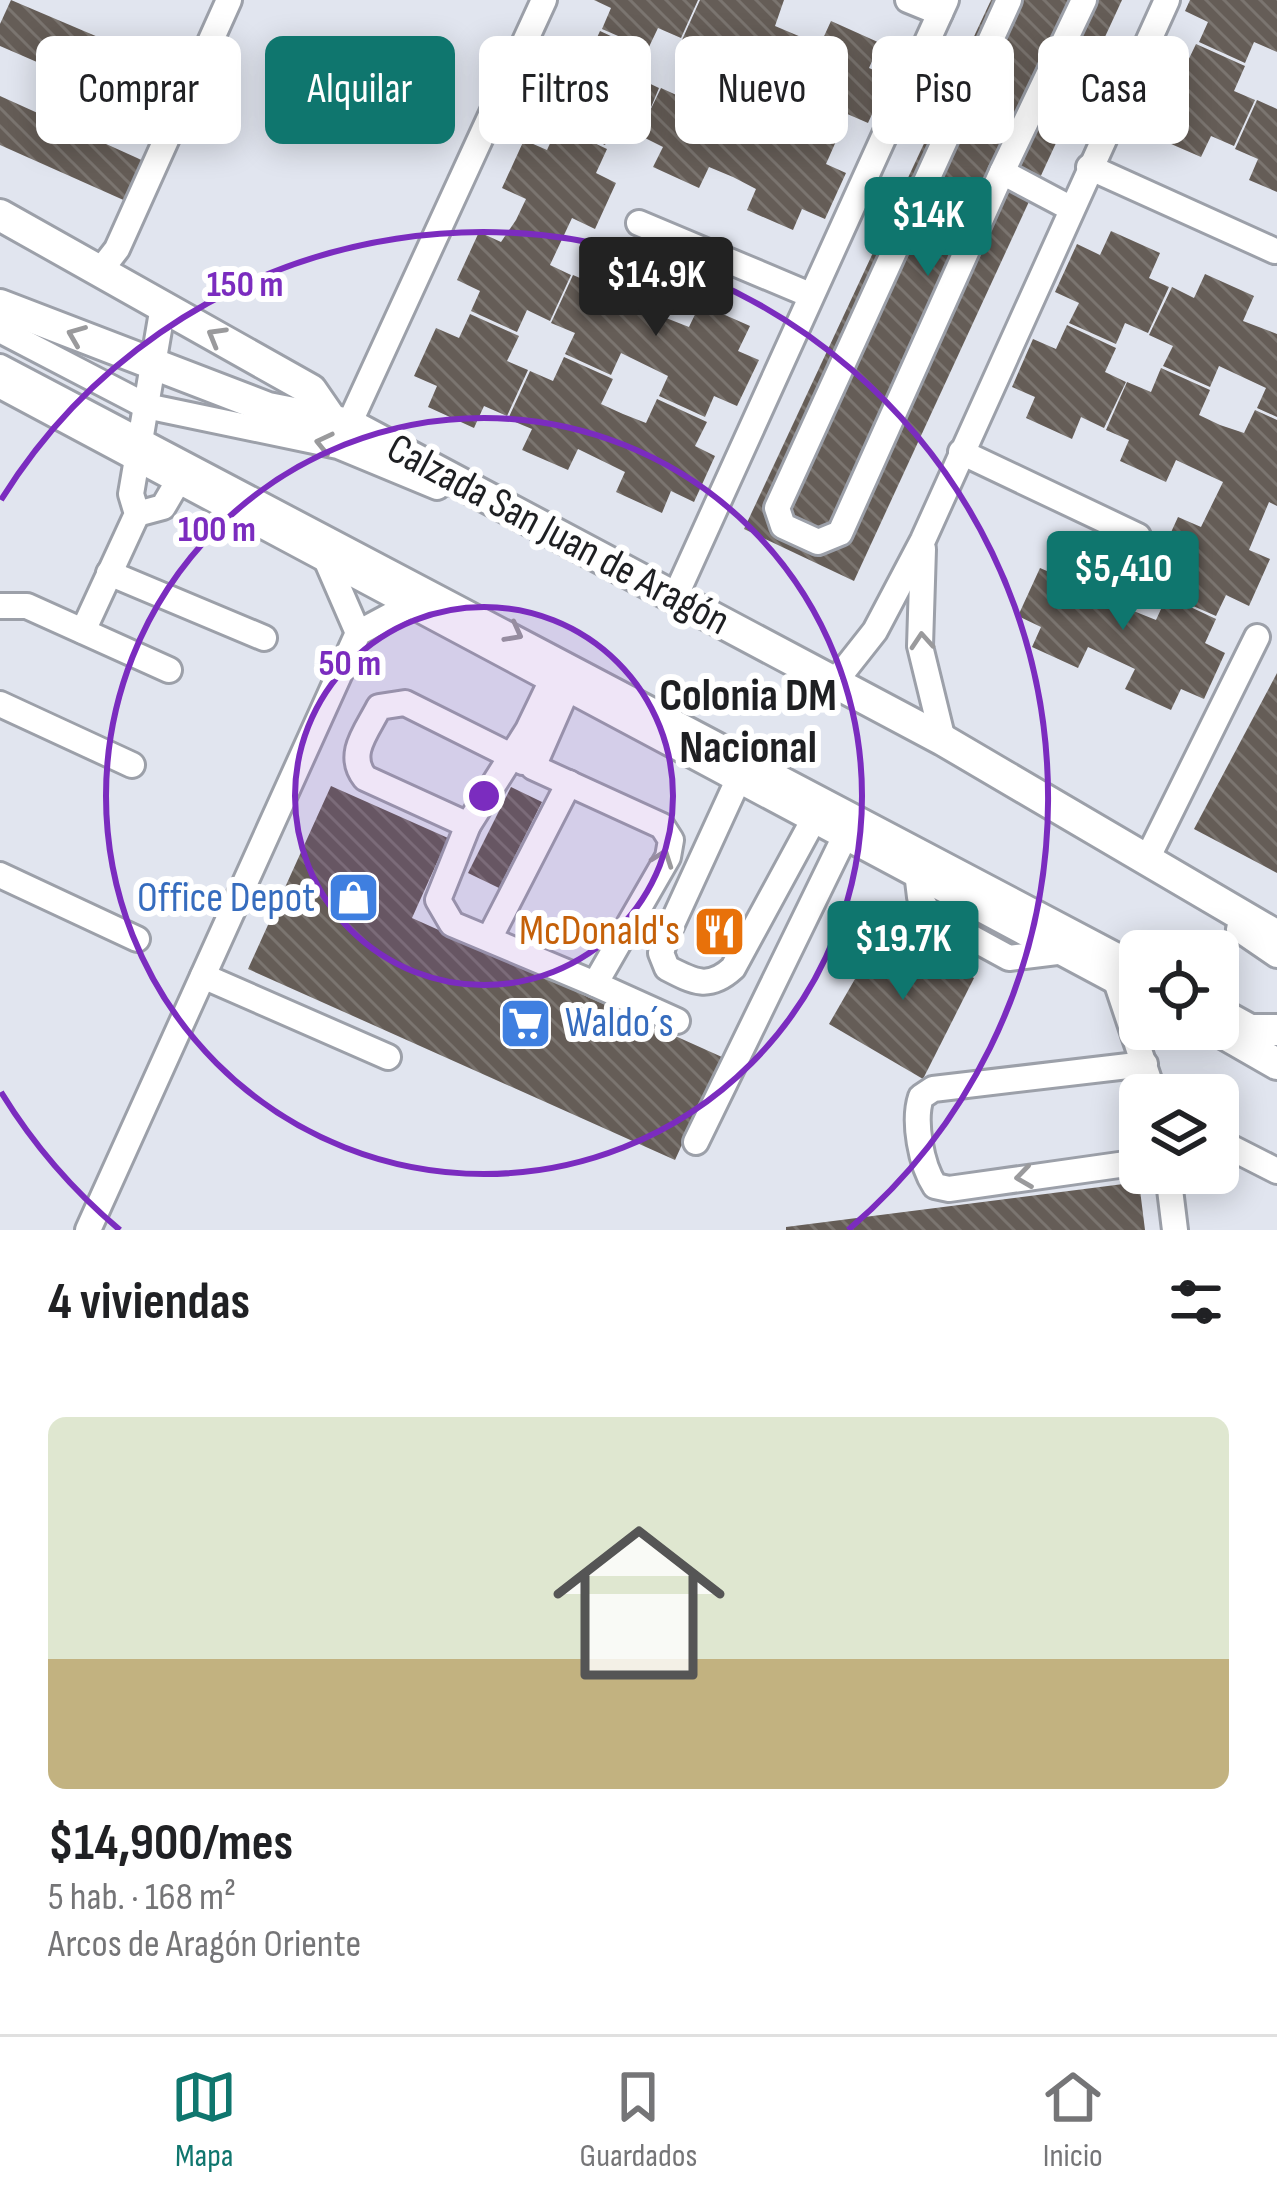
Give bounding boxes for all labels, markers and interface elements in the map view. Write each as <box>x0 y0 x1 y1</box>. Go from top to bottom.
chip: Comprar <box>36 36 241 144</box>
chip: Alquilar <box>265 36 455 144</box>
chip: Filtros <box>479 36 651 144</box>
chip: Nuevo <box>675 36 848 144</box>
chip: Piso <box>872 36 1014 144</box>
chip: Casa <box>1038 36 1189 144</box>
pin: $14K <box>857 177 999 279</box>
text: $14K <box>892 192 964 239</box>
pin: $14.9K <box>558 237 754 339</box>
text: $14.9K <box>606 252 706 299</box>
text: 150 m <box>207 264 283 307</box>
one-way arrow <box>66 325 87 349</box>
one-way arrow <box>207 327 229 350</box>
street label: Calzada San Juan de Aragón <box>378 423 738 647</box>
one-way arrow <box>315 432 335 457</box>
text: 100 m <box>178 509 256 552</box>
pin: $5,410 <box>1025 531 1221 633</box>
text: $5,410 <box>1074 546 1172 593</box>
one-way arrow <box>502 619 523 642</box>
one-way arrow <box>910 632 936 651</box>
text: 50 m <box>319 643 381 686</box>
district label: Colonia DM Nacional <box>659 669 837 776</box>
centre of rings <box>463 775 505 817</box>
one-way arrow <box>649 848 673 869</box>
shop icon: Office Depot <box>326 870 382 926</box>
place label: Office Depot <box>137 873 315 924</box>
pin: $19.7K <box>805 901 1001 1003</box>
restaurant icon: McDonald's <box>691 903 747 959</box>
place label: McDonald's <box>519 906 680 957</box>
text: $19.7K <box>854 916 952 963</box>
map controls <box>1119 930 1239 1194</box>
button: locate <box>1119 930 1239 1050</box>
supermarket icon: Waldo´s <box>498 995 554 1051</box>
place label: Waldo´s <box>565 998 674 1049</box>
button: layers <box>1119 1074 1239 1194</box>
one-way arrow <box>1014 1163 1034 1189</box>
icon: filters <box>1163 1269 1229 1335</box>
text: 4 viviendas <box>48 1272 250 1333</box>
icon: home <box>531 1495 747 1711</box>
text: $14,900/mes <box>48 1813 293 1874</box>
text: 5 hab. · 168 m² <box>48 1874 236 1921</box>
text: Arcos de Aragón Oriente <box>48 1921 361 1968</box>
tab: Mapa <box>171 2064 237 2176</box>
tab: Guardados <box>580 2064 697 2176</box>
tab: Inicio <box>1040 2064 1106 2176</box>

